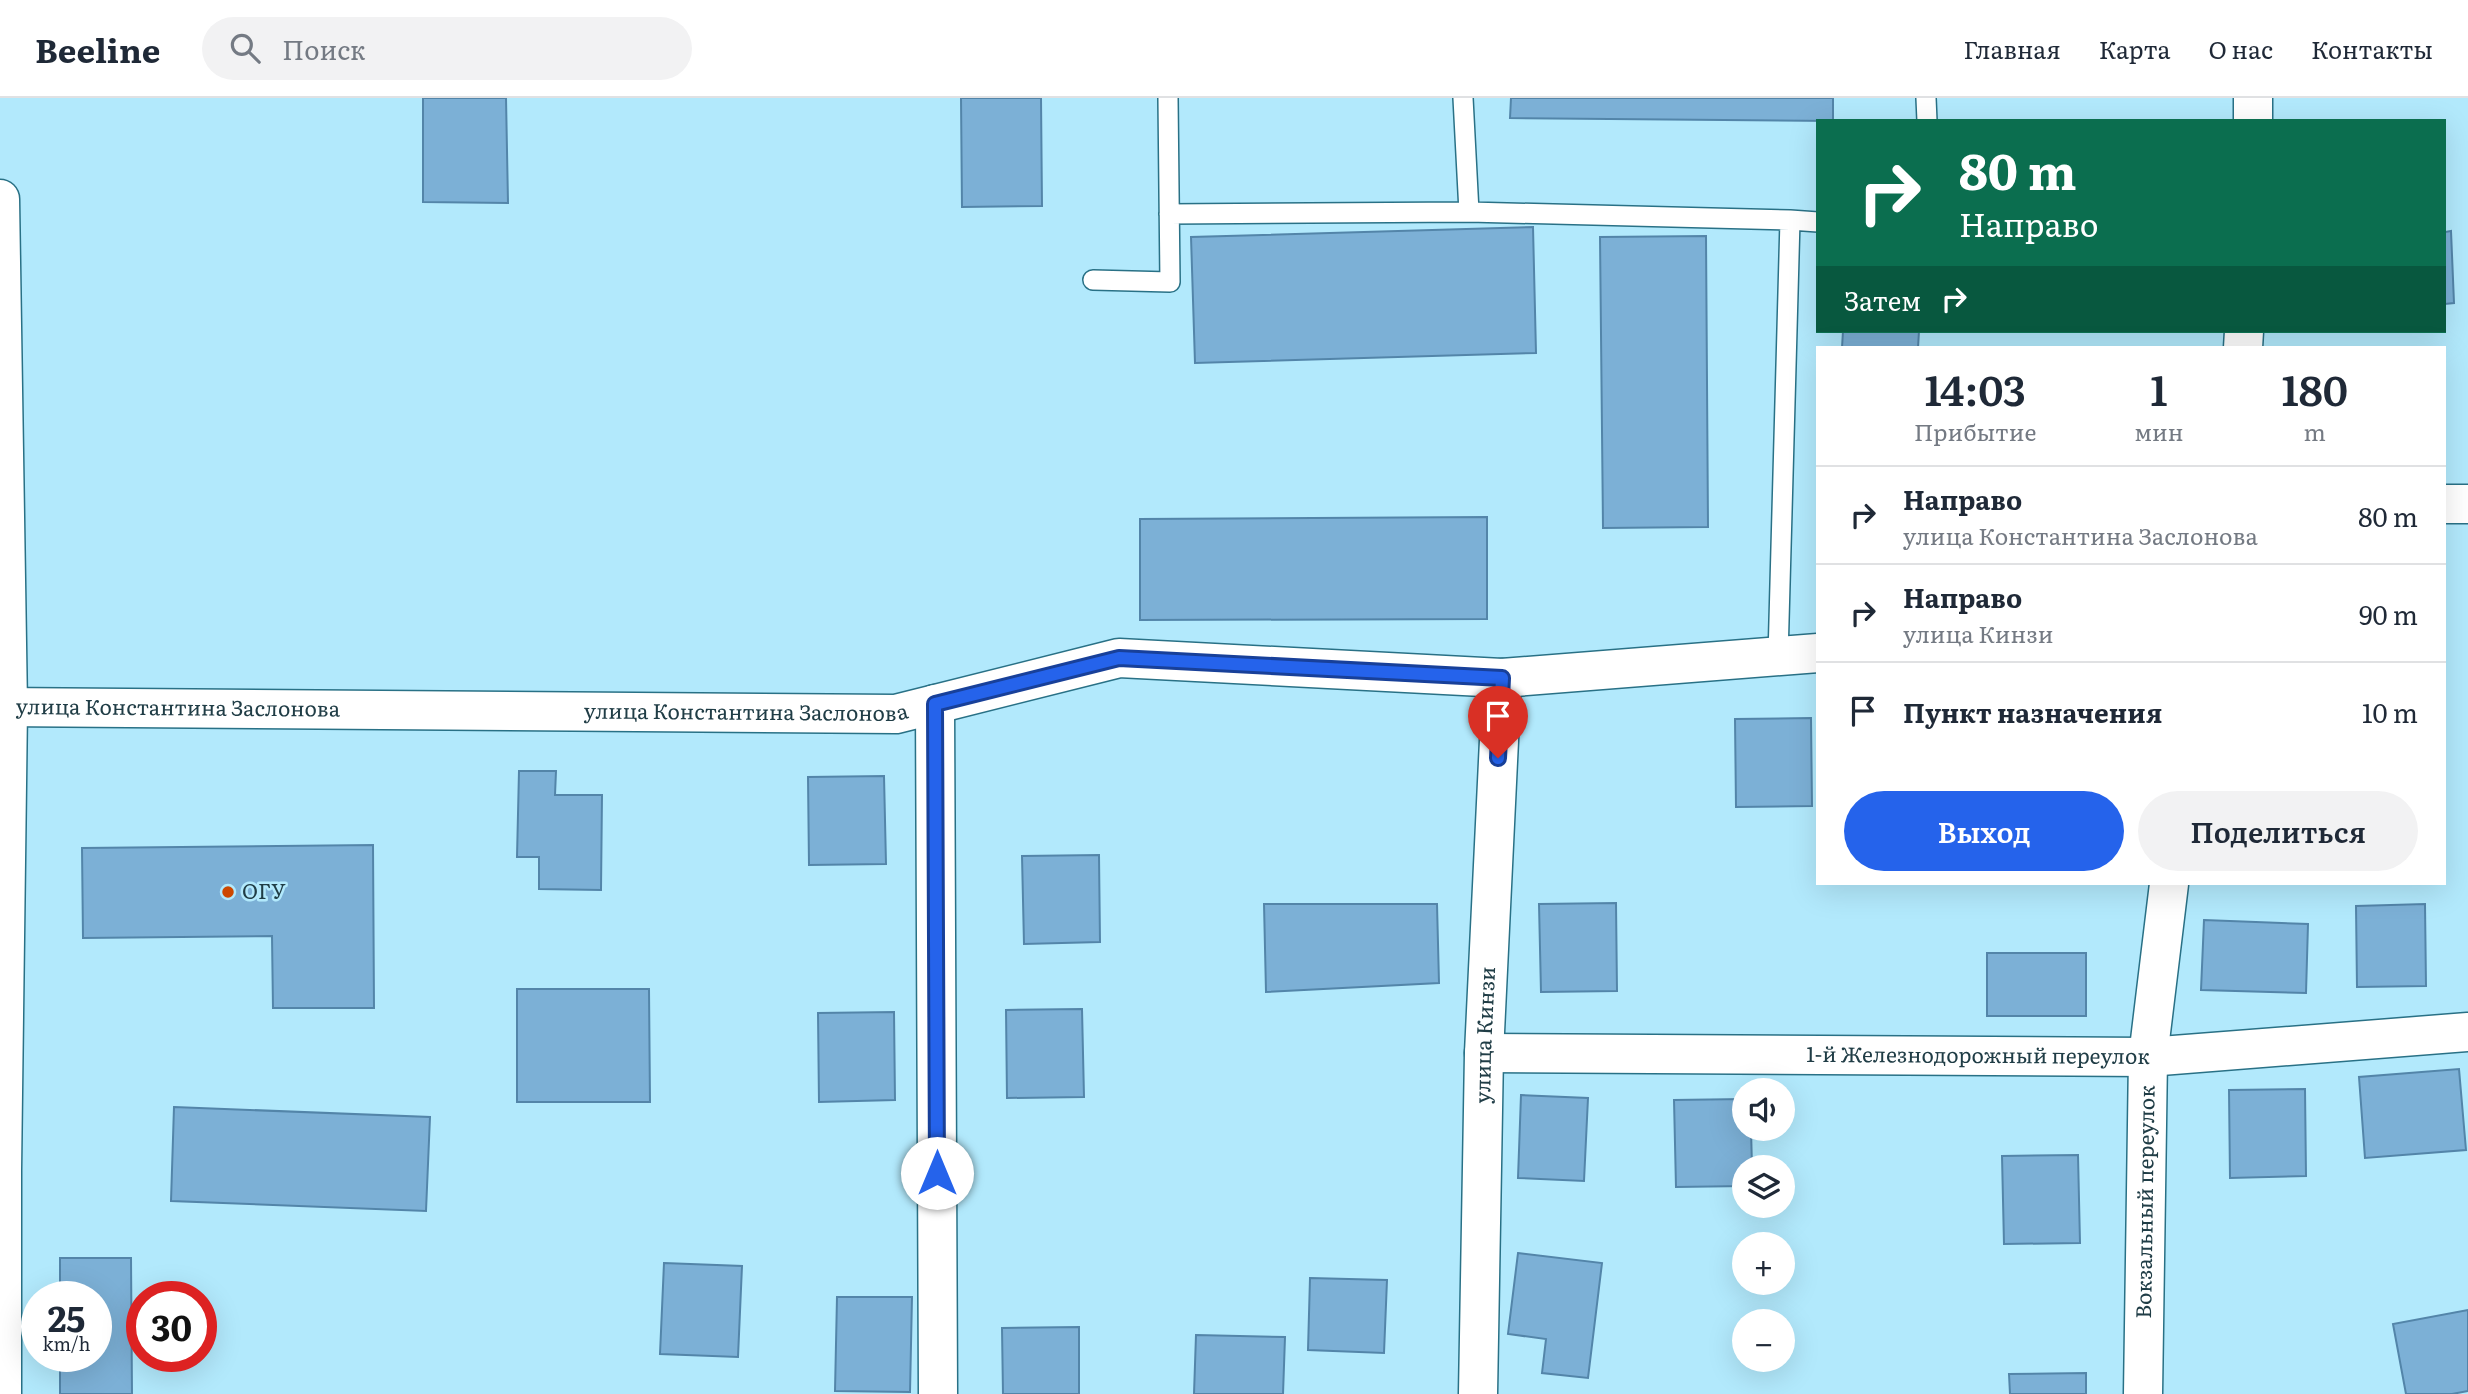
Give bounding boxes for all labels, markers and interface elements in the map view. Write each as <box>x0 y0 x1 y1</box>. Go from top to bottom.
search box <box>202 17 692 80</box>
text: Beeline <box>35 24 160 73</box>
icon: search <box>226 29 264 67</box>
text: Поиск <box>282 29 366 68</box>
text: Главная <box>1963 31 2061 66</box>
text: Карта <box>2099 31 2171 66</box>
text: О нас <box>2209 31 2273 66</box>
text: Контакты <box>2311 31 2433 66</box>
text: 80 m <box>1959 132 2077 205</box>
icon: right <box>1844 147 1935 238</box>
text: Направо <box>1959 199 2099 247</box>
text: Затем <box>1844 280 1921 319</box>
icon: right <box>1935 280 1973 318</box>
text: 14:03 <box>1924 357 2026 419</box>
text: 1 <box>2150 357 2168 419</box>
text: 180 <box>2281 357 2348 419</box>
text: Прибытие <box>1914 414 2036 448</box>
text: мин <box>2134 414 2183 448</box>
text: m <box>2304 414 2326 448</box>
text: Направо <box>1903 479 2022 518</box>
icon: right <box>1844 496 1882 534</box>
text: 80 m <box>2358 496 2418 535</box>
text: улица Константина Заслонова <box>1903 518 2258 552</box>
text: Направо <box>1903 577 2022 616</box>
icon: right <box>1844 594 1882 632</box>
text: 90 m <box>2359 594 2418 633</box>
text: улица Кинзи <box>1903 616 2053 650</box>
pin <box>1468 686 1528 758</box>
street label: улица Константина Заслонова <box>16 689 341 723</box>
icon: arrive <box>1844 692 1882 730</box>
text: Пункт назначения <box>1903 692 2162 731</box>
text: 10 m <box>2362 692 2418 731</box>
street label: улица Константина Заслонова <box>584 693 912 727</box>
icon: arrive <box>1479 697 1517 735</box>
button: Выход <box>1844 791 2124 871</box>
button: Поделиться <box>2138 791 2418 871</box>
place label: ОГУ <box>242 874 286 905</box>
marker: ОГУ <box>220 884 236 900</box>
street label: улица Кинзи <box>1465 966 1501 1104</box>
street label: 1-й Железнодорожный переулок <box>1806 1037 2150 1070</box>
map controls <box>1732 1078 1795 1372</box>
button: sound <box>1732 1078 1795 1141</box>
street label: Вокзальный переулок <box>2126 1084 2161 1319</box>
position arrow <box>900 1136 974 1210</box>
button: layers <box>1732 1155 1795 1218</box>
button: + <box>1732 1232 1795 1295</box>
speed limit sign: 30 <box>126 1281 217 1372</box>
text: 25 <box>48 1291 85 1343</box>
button: − <box>1732 1309 1795 1372</box>
text: km/h <box>43 1330 90 1357</box>

